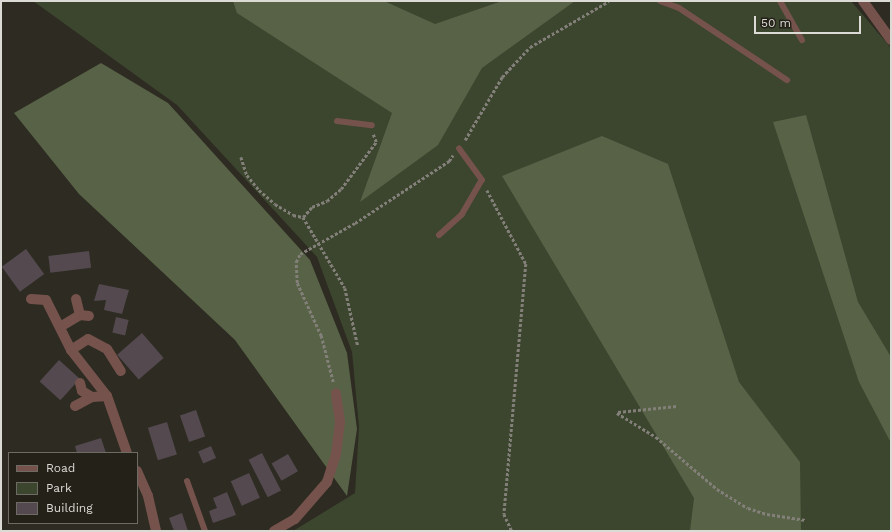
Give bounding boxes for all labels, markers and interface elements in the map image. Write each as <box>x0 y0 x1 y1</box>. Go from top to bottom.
scale bar <box>756 8 863 34</box>
text: 50 m <box>761 16 791 30</box>
legend <box>8 452 138 524</box>
text: Road <box>46 461 75 475</box>
text: Park <box>46 481 72 495</box>
text: Building <box>46 501 93 515</box>

